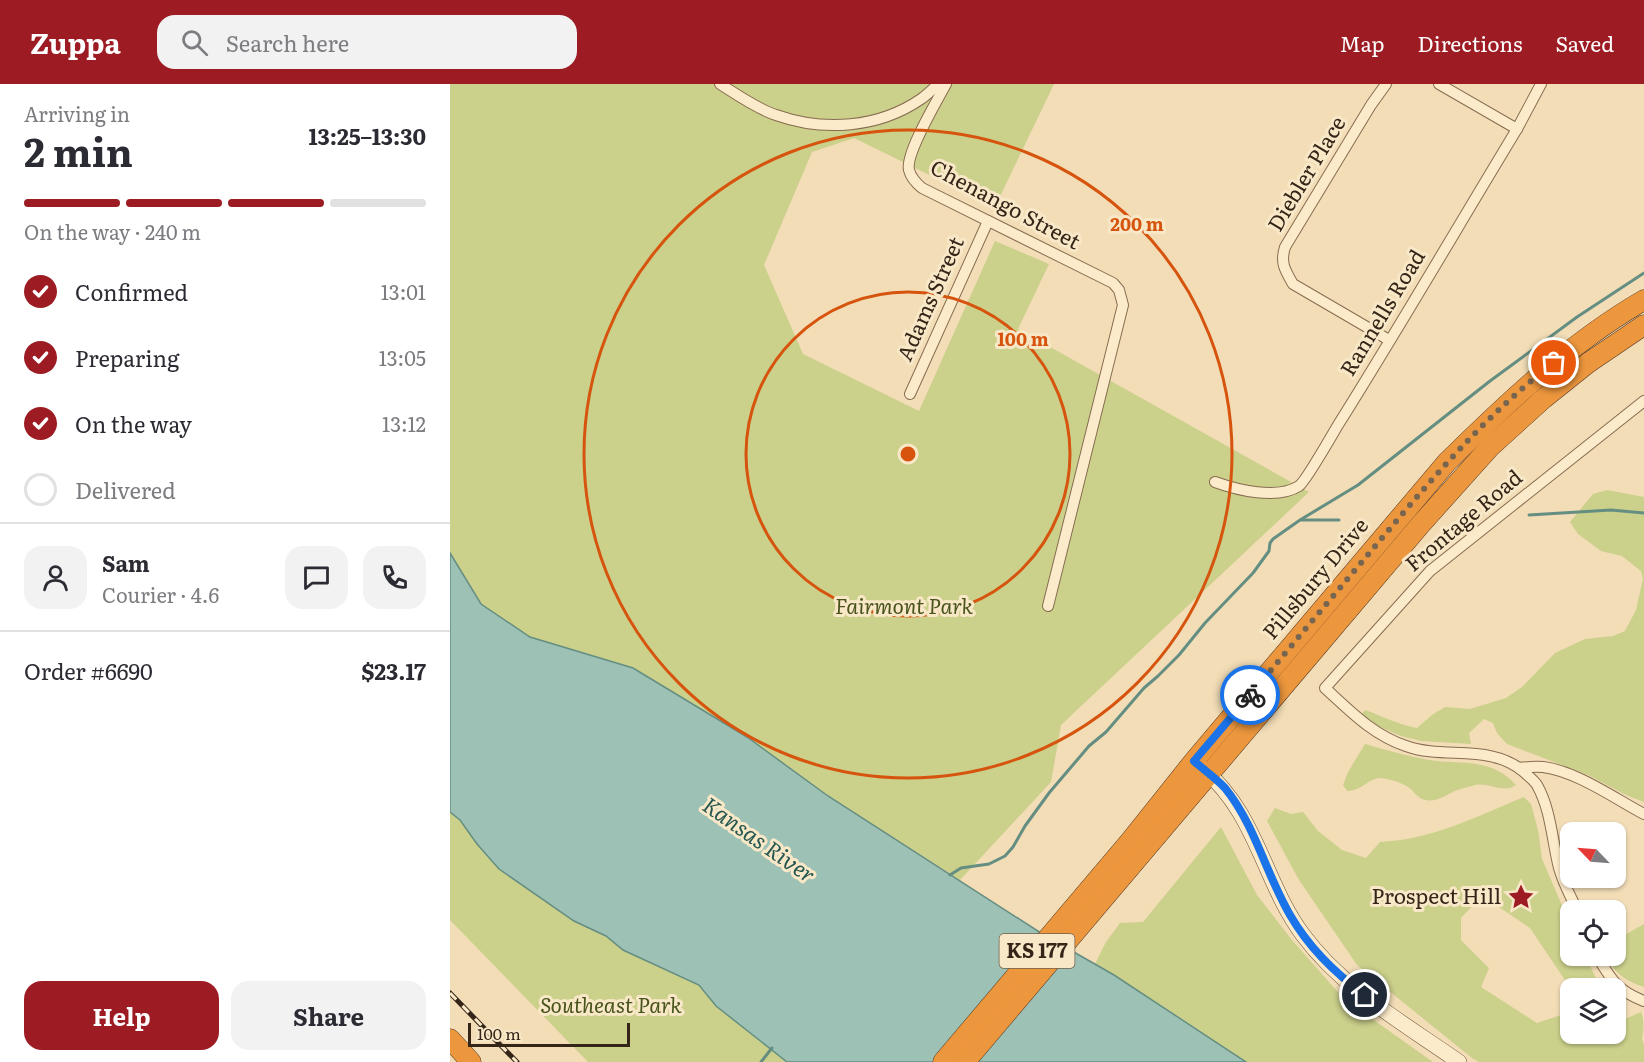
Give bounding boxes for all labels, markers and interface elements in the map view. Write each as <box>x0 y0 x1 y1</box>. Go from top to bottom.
search box <box>157 15 577 69</box>
text: Zuppa <box>30 21 121 63</box>
icon: search <box>178 26 211 59</box>
text: Search here <box>226 26 349 59</box>
text: Map <box>1340 27 1385 58</box>
text: Directions <box>1418 27 1523 58</box>
text: Saved <box>1556 27 1614 58</box>
text: Arriving in <box>24 98 130 128</box>
street label: Diebler Place <box>1258 109 1352 236</box>
text: 13:25–13:30 <box>308 119 426 152</box>
text: 2 min <box>24 121 133 179</box>
street label: Chenango Street <box>926 150 1087 256</box>
text: 200 m <box>1110 210 1164 237</box>
text: On the way · 240 m <box>24 216 201 246</box>
street label: Adams Street <box>887 230 970 365</box>
street label: Rannells Road <box>1331 242 1431 381</box>
icon: check <box>24 275 57 308</box>
text: Confirmed <box>75 275 188 308</box>
text: 13:01 <box>381 276 426 306</box>
text: 100 m <box>997 325 1049 352</box>
pin <box>1528 337 1579 388</box>
icon: check <box>24 341 57 374</box>
text: Preparing <box>75 341 179 374</box>
text: 13:05 <box>379 342 426 372</box>
icon: bag <box>1537 346 1570 379</box>
icon: check <box>24 407 57 440</box>
text: On the way <box>75 407 192 440</box>
text: 13:12 <box>382 408 426 438</box>
centre of rings <box>898 444 918 464</box>
street label: Frontage Road <box>1397 461 1528 577</box>
text: Delivered <box>75 473 176 506</box>
street label: Pillsbury Drive <box>1254 510 1374 645</box>
button: person <box>24 546 87 609</box>
text: Sam <box>102 546 150 579</box>
button: chat <box>285 546 348 609</box>
button: phone <box>363 546 426 609</box>
text: Courier · 4.6 <box>102 579 219 609</box>
park label: Fairmont Park <box>835 589 973 620</box>
text: Order #6690 <box>24 654 153 687</box>
text: $23.17 <box>361 654 426 687</box>
courier <box>1220 665 1280 725</box>
icon: bike <box>1234 679 1267 712</box>
water label: Kansas River <box>697 788 823 890</box>
north arrow <box>1560 822 1626 888</box>
map controls <box>1560 822 1626 1044</box>
place label: Prospect Hill <box>1371 879 1501 910</box>
place icon: Prospect Hill <box>1506 882 1536 912</box>
button: locate <box>1560 900 1626 966</box>
road number: KS 177 <box>1000 934 1074 968</box>
pin <box>1339 969 1390 1020</box>
icon: home <box>1348 978 1381 1011</box>
button: layers <box>1560 978 1626 1044</box>
button: Help <box>24 981 219 1050</box>
button: Share <box>231 981 426 1050</box>
park label: Southeast Park <box>540 988 682 1019</box>
scale bar <box>468 1020 630 1048</box>
text: 100 m <box>477 1021 521 1045</box>

